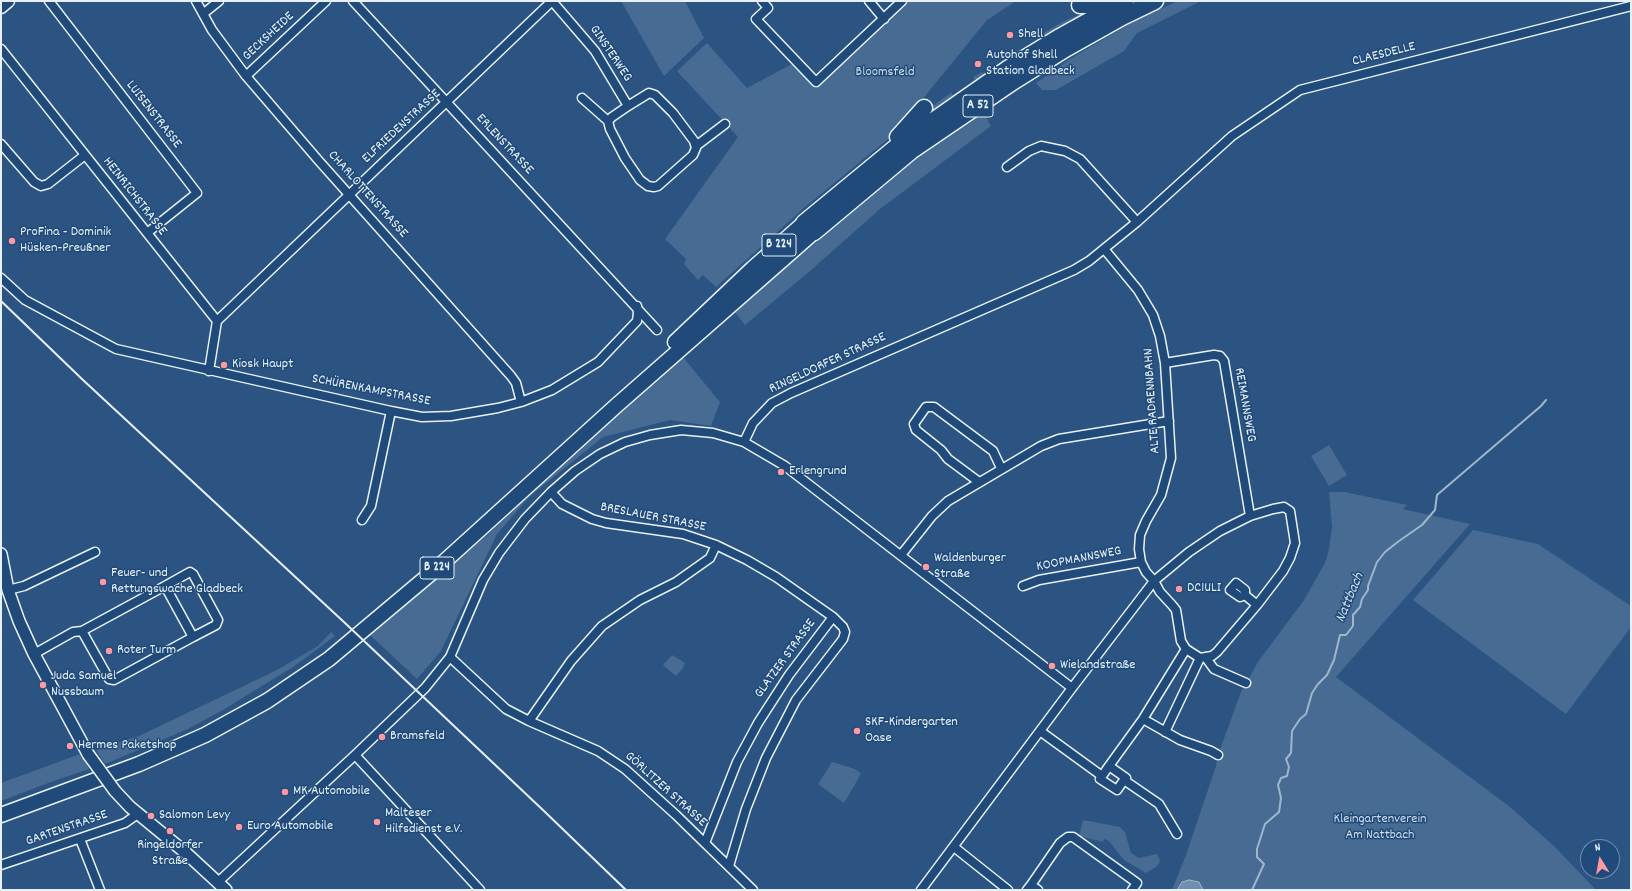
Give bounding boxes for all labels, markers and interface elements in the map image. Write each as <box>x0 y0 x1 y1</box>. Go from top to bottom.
street label: GECKSHEIDE <box>240 9 298 65</box>
street label: GINSTERWEG <box>585 22 635 86</box>
place label: Shell <box>1018 27 1043 43</box>
marker: Shell <box>1005 30 1015 40</box>
street label: CLAESDELLE <box>1351 39 1417 71</box>
place label: Autohof Shell Station Gladbeck <box>986 48 1075 80</box>
marker: Autohof Shell Station Gladbeck <box>973 59 983 69</box>
park label: Bloomsfeld <box>856 65 914 81</box>
street label: LUISENSTRASSE <box>121 78 185 152</box>
street label: ELFRIEDENSTRASSE <box>359 86 445 168</box>
road number: A 52 <box>963 95 993 117</box>
street label: ERLENSTRASSE <box>472 111 536 179</box>
street label: CHARLOTTENSTRASSE <box>323 148 411 242</box>
street label: HEINRICHSTRASSE <box>98 154 170 240</box>
place label: ProFina - Dominik Hüsken-Preußner <box>20 225 111 258</box>
road number: B 224 <box>762 234 796 256</box>
marker: ProFina - Dominik Hüsken-Preußner <box>7 236 17 246</box>
street label: RINGELDORFER STRASSE <box>767 330 889 398</box>
street label: ALTE RADRENNBAHN <box>1141 348 1165 454</box>
place label: Kiosk Haupt <box>232 357 293 373</box>
marker: Kiosk Haupt <box>219 360 229 370</box>
street label: REIMANNSWEG <box>1229 367 1259 443</box>
street label: SCHÜRENKAMPSTRASSE <box>310 371 432 411</box>
place label: Erlengrund <box>789 464 847 480</box>
marker: Erlengrund <box>776 467 786 477</box>
street label: BRESLAUER STRASSE <box>599 500 707 536</box>
street label: KOOPMANNSWEG <box>1035 544 1123 576</box>
place label: Waldenburger Straße <box>934 551 1006 584</box>
road number: B 224 <box>420 557 454 579</box>
marker: Waldenburger Straße <box>921 562 931 572</box>
place label: Feuer- und Rettungswache Gladbeck <box>111 566 243 598</box>
water label: Nattbach <box>1333 571 1369 625</box>
marker: Feuer- und Rettungswache Gladbeck <box>98 577 108 587</box>
place label: DC1ULI <box>1187 581 1221 597</box>
marker: DC1ULI <box>1174 584 1184 594</box>
street label: GLATZER STRASSE <box>752 616 820 702</box>
place label: Roter Turm <box>117 643 176 659</box>
marker: Roter Turm <box>104 646 114 656</box>
place label: Wielandstraße <box>1060 658 1135 674</box>
marker: Wielandstraße <box>1047 661 1057 671</box>
place label: Juda Samuel Nussbaum <box>51 669 116 702</box>
marker: Juda Samuel Nussbaum <box>38 680 48 690</box>
place label: SKF-Kindergarten Oase <box>865 715 958 748</box>
marker: SKF-Kindergarten Oase <box>852 726 862 736</box>
place label: Bramsfeld <box>390 729 445 745</box>
marker: Bramsfeld <box>377 732 387 742</box>
place label: Hermes Paketshop <box>78 738 176 754</box>
marker: Hermes Paketshop <box>65 741 75 751</box>
street label: GÖRLITZER STRASSE <box>620 749 710 831</box>
place label: MK Automobile <box>293 784 370 800</box>
marker: MK Automobile <box>280 787 290 797</box>
place label: Malteser Hilfsdienst e.V. <box>385 806 462 838</box>
street label: GARTENSTRASSE <box>24 807 110 851</box>
place label: Salomon Levy <box>159 808 230 824</box>
marker: Salomon Levy <box>146 811 156 821</box>
park label: Kleingartenverein Am Nattbach <box>1333 812 1427 844</box>
marker: Malteser Hilfsdienst e.V. <box>372 817 382 827</box>
place label: Euro Automobile <box>247 819 333 835</box>
marker: Euro Automobile <box>234 822 244 832</box>
marker: Ringeldorfer Straße <box>165 826 175 836</box>
place label: Ringeldorfer Straße <box>137 838 203 870</box>
north arrow <box>1580 839 1620 879</box>
text: N <box>1594 840 1602 857</box>

